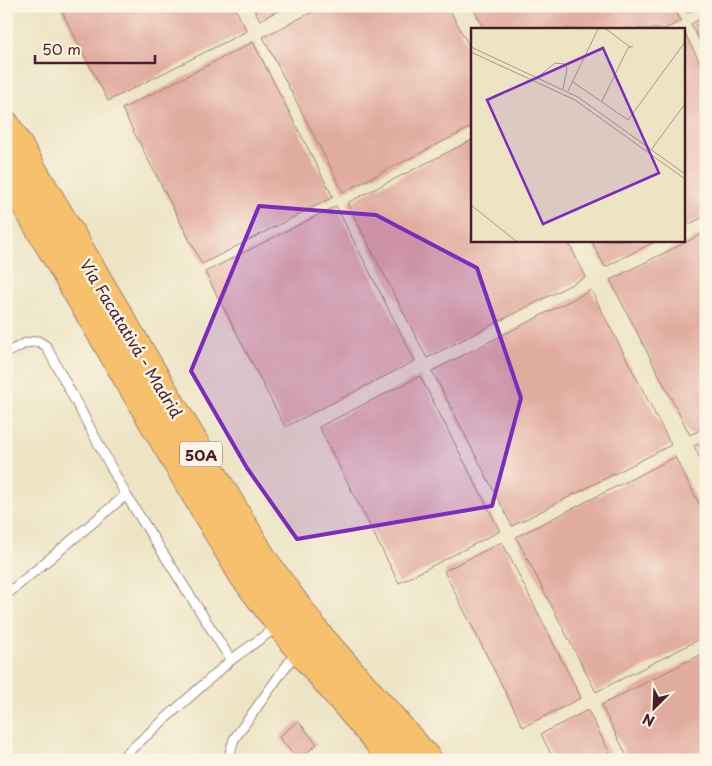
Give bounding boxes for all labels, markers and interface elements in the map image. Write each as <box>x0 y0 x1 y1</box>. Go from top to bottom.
inset map <box>471 28 684 241</box>
scale bar <box>35 32 155 64</box>
text: 50 m <box>42 37 81 60</box>
street label: Vía Facatativá - Madrid <box>75 254 189 422</box>
road number: 50A <box>180 442 222 466</box>
north arrow <box>630 684 680 734</box>
text: N <box>639 708 658 732</box>

